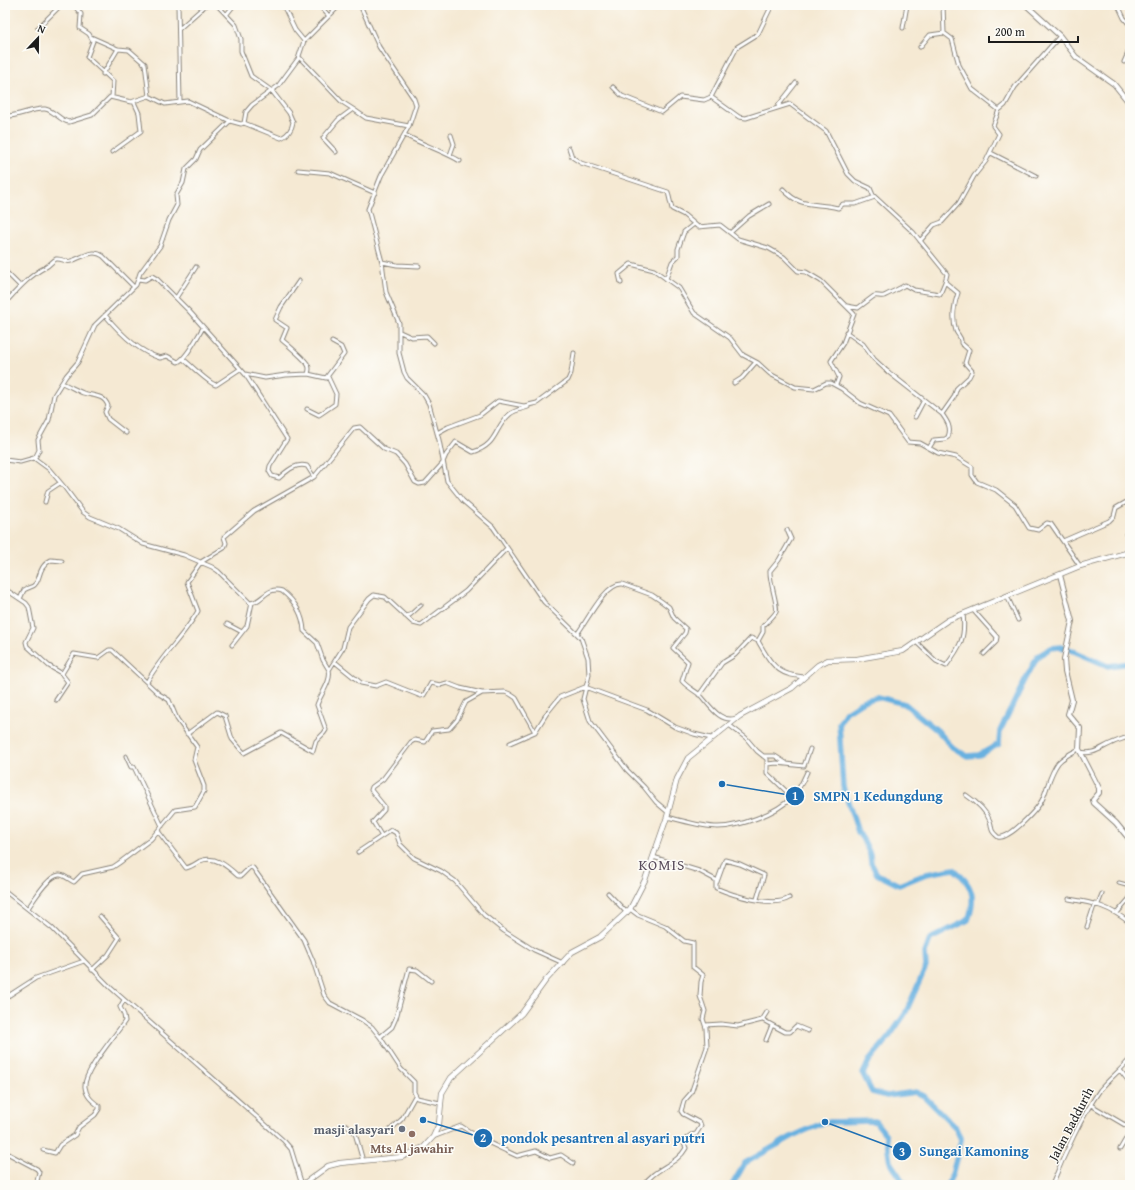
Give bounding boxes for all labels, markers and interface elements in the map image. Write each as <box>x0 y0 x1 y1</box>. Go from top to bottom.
north arrow <box>18 18 58 58</box>
scale bar <box>989 18 1078 44</box>
text: N <box>35 20 49 38</box>
text: 200 m <box>995 23 1025 40</box>
callout: SMPN 1 Kedungdung <box>785 783 951 809</box>
text: SMPN 1 Kedungdung <box>813 786 943 806</box>
text: 1 <box>792 787 798 804</box>
district label: KOMIS <box>639 854 685 875</box>
street label: Jalan Baddurih <box>1043 1083 1099 1166</box>
place label: masji alasyari <box>314 1120 394 1139</box>
marker: masji alasyari <box>397 1124 407 1134</box>
callout: pondok pesantren al asyari putri <box>473 1125 713 1151</box>
text: pondok pesantren al asyari putri <box>501 1128 706 1148</box>
marker: Mts Al jawahir <box>407 1129 417 1139</box>
text: 2 <box>480 1129 486 1146</box>
callout: Sungai Kamoning <box>892 1138 1037 1164</box>
place label: Mts Al jawahir <box>370 1139 454 1158</box>
text: Sungai Kamoning <box>919 1141 1029 1161</box>
text: 3 <box>899 1143 905 1160</box>

